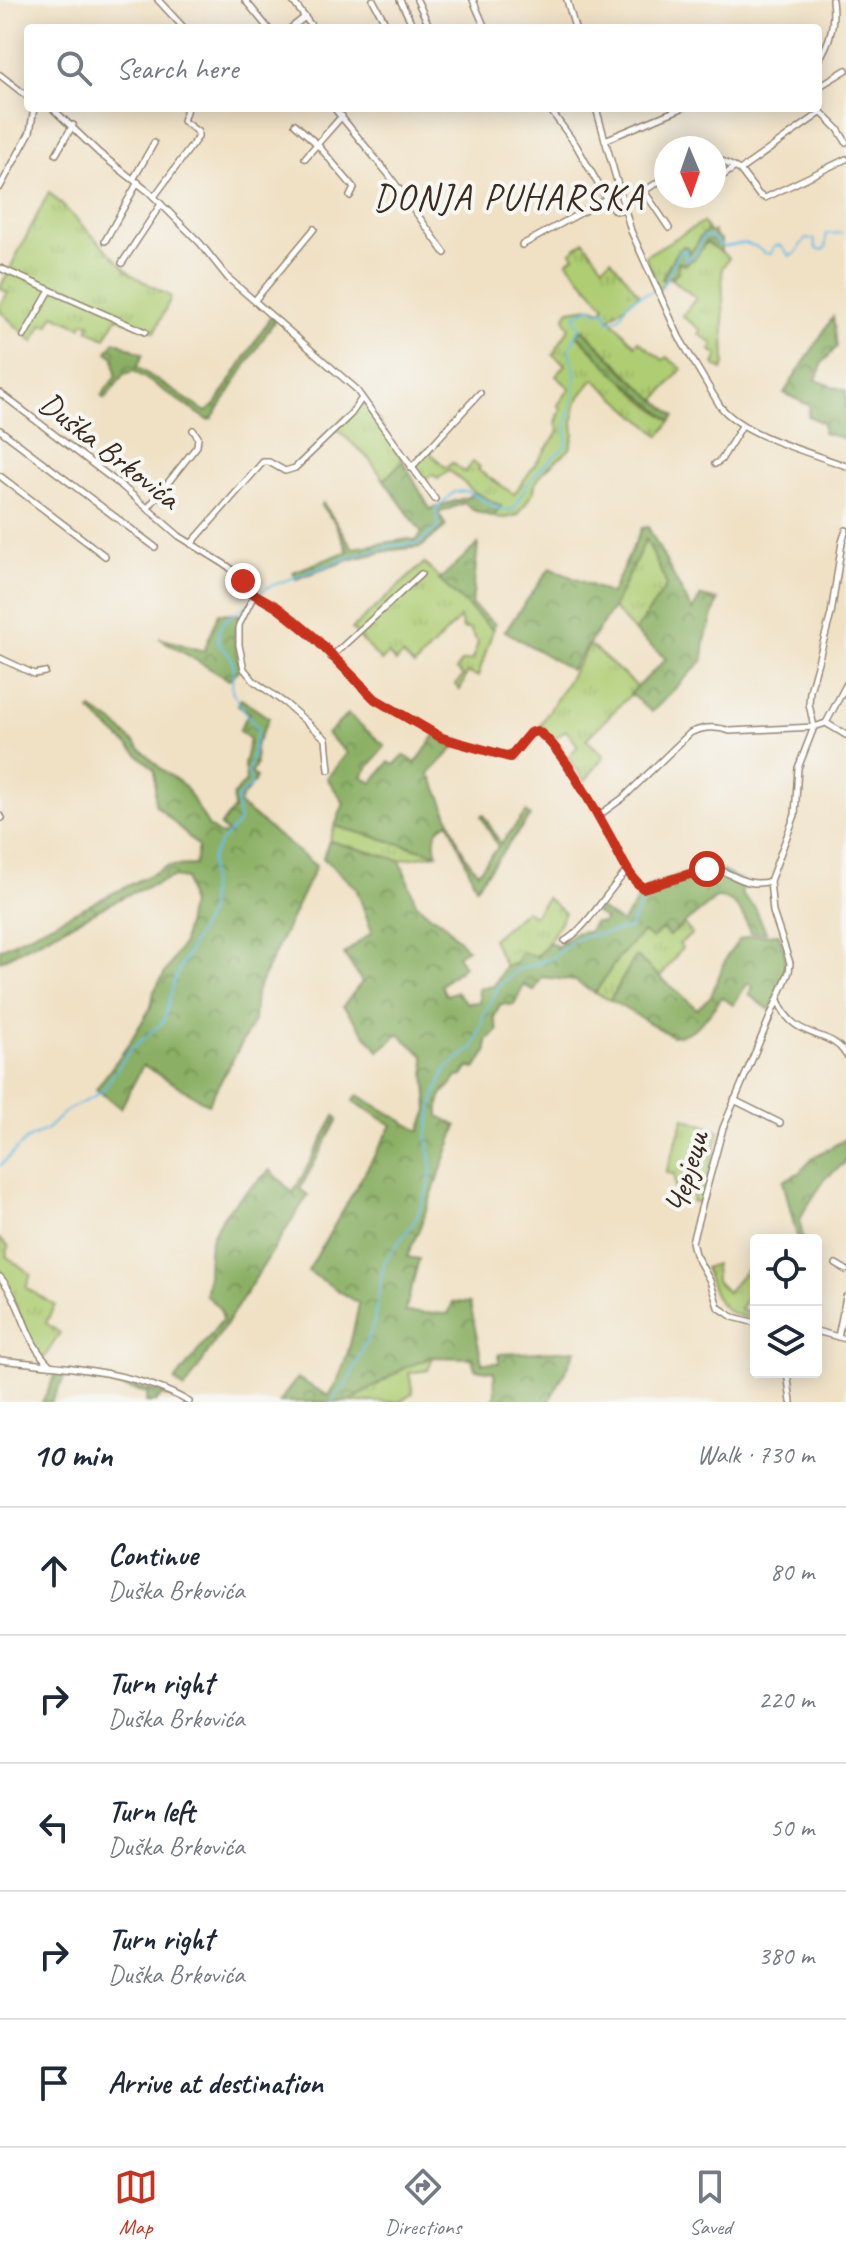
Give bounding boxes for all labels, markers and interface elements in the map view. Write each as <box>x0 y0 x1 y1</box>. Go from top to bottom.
search box <box>24 24 822 112</box>
icon: search <box>52 46 96 90</box>
text: Search here <box>116 49 238 87</box>
north arrow <box>654 136 726 208</box>
district label: DONJA PUHARSKA <box>373 174 645 220</box>
street label: Duška Brkovića <box>31 383 190 519</box>
route end <box>225 563 261 599</box>
route start <box>689 851 725 887</box>
street label: Черјеци <box>655 1125 718 1218</box>
map controls <box>750 1234 822 1378</box>
button: locate <box>750 1234 822 1306</box>
button: layers <box>750 1306 822 1378</box>
text: 10 min <box>32 1433 112 1476</box>
text: Walk · 730 m <box>697 1438 814 1471</box>
text: Continue <box>108 1536 198 1574</box>
icon: ahead <box>32 1549 76 1593</box>
text: 80 m <box>770 1555 814 1588</box>
text: Duška Brkovića <box>108 1574 244 1607</box>
text: Turn right <box>108 1664 213 1702</box>
icon: right <box>32 1677 76 1721</box>
text: 220 m <box>758 1683 814 1716</box>
text: Duška Brkovića <box>108 1702 244 1735</box>
text: Turn left <box>108 1792 195 1830</box>
icon: left <box>32 1805 76 1849</box>
text: 50 m <box>770 1811 814 1844</box>
text: Duška Brkovića <box>108 1830 244 1863</box>
text: Turn right <box>108 1920 213 1958</box>
icon: right <box>32 1933 76 1977</box>
text: 380 m <box>758 1939 814 1972</box>
text: Duška Brkovića <box>108 1958 244 1991</box>
icon: arrive <box>32 2061 76 2105</box>
text: Arrive at destination <box>108 2064 323 2102</box>
tab: Map <box>114 2165 158 2241</box>
tab: Directions <box>385 2165 461 2241</box>
tab: Saved <box>688 2165 732 2241</box>

